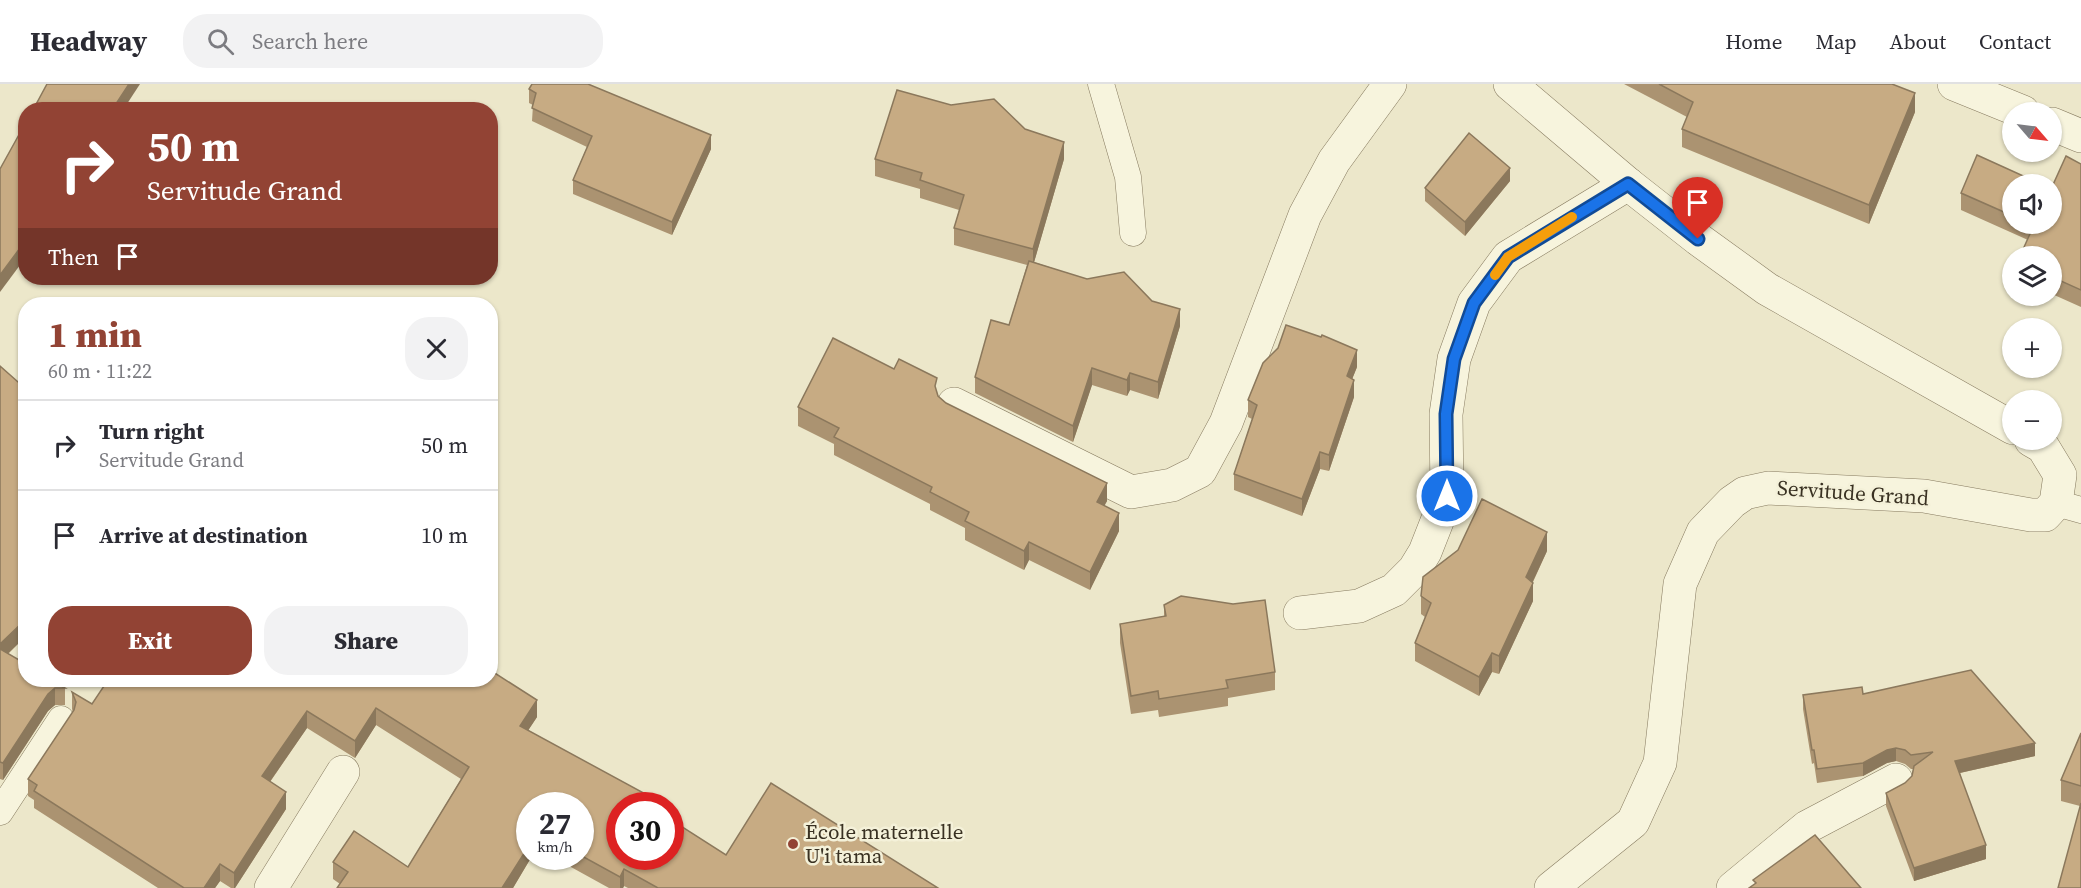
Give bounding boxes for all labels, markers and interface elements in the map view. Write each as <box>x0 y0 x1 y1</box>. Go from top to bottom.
search box <box>183 14 603 68</box>
text: Headway <box>30 22 147 60</box>
icon: search <box>204 25 237 58</box>
text: Search here <box>252 26 368 56</box>
text: Home <box>1725 27 1783 56</box>
text: Map <box>1816 27 1857 56</box>
text: About <box>1890 27 1946 56</box>
text: Contact <box>1979 27 2051 56</box>
north arrow <box>2002 102 2062 162</box>
map controls <box>2002 102 2062 450</box>
text: 50 m <box>147 117 240 175</box>
icon: right <box>48 126 126 204</box>
text: Servitude Grand <box>147 172 342 209</box>
button: sound <box>2002 174 2062 234</box>
pin <box>1672 177 1723 239</box>
icon: arrive <box>1681 186 1714 219</box>
icon: arrive <box>111 240 144 273</box>
text: Then <box>48 242 99 272</box>
button: layers <box>2002 246 2062 306</box>
text: 1 min <box>48 310 142 359</box>
button: close <box>405 317 468 380</box>
button: + <box>2002 318 2062 378</box>
text: 60 m · 11:22 <box>48 357 152 385</box>
button: − <box>2002 390 2062 450</box>
text: Turn right <box>99 416 204 446</box>
icon: right <box>48 429 81 462</box>
text: 50 m <box>421 430 468 460</box>
text: Servitude Grand <box>99 446 244 474</box>
position arrow <box>1415 464 1479 528</box>
street label: Servitude Grand <box>1776 473 1930 512</box>
icon: arrive <box>48 519 81 552</box>
text: Arrive at destination <box>99 520 308 550</box>
text: 10 m <box>421 520 468 550</box>
button: Exit <box>48 606 252 675</box>
button: Share <box>264 606 468 675</box>
speed limit sign: 30 <box>606 792 684 870</box>
text: 27 <box>539 803 571 844</box>
place label: École maternelle U'i tama <box>805 817 964 870</box>
text: km/h <box>537 836 573 857</box>
marker: École maternelle U'i tama <box>786 837 800 851</box>

